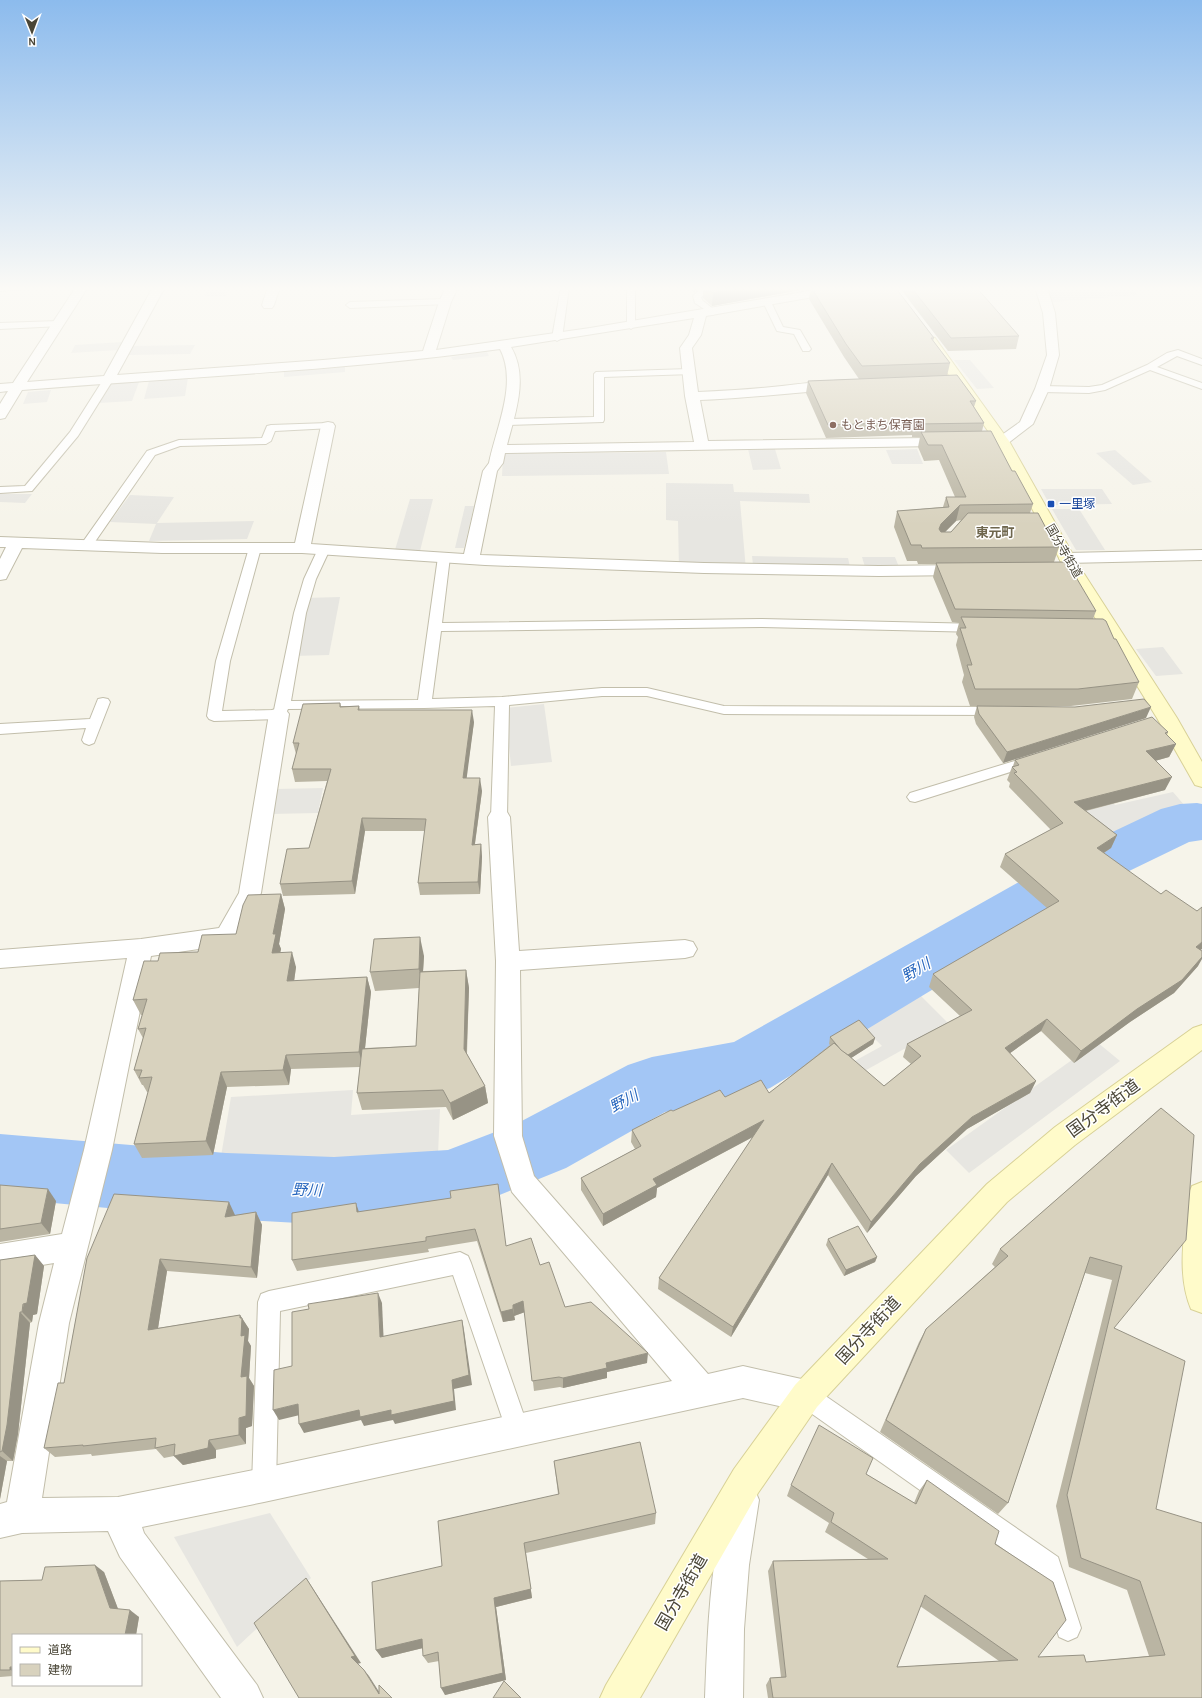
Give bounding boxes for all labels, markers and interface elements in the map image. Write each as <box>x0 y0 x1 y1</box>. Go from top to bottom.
north arrow <box>12 12 52 52</box>
text: N <box>28 35 36 48</box>
place label: もとまち保育園 <box>841 418 925 432</box>
marker: もとまち保育園 <box>828 420 838 430</box>
place label: 一里塚 <box>1059 497 1095 511</box>
marker: 一里塚 <box>1046 499 1056 509</box>
street label: 国分寺街道 <box>1043 522 1085 580</box>
district label: 東元町 <box>975 525 1015 540</box>
water label: 野川 <box>899 954 935 985</box>
street label: 国分寺街道 <box>1063 1075 1143 1141</box>
water label: 野川 <box>607 1085 643 1116</box>
water label: 野川 <box>292 1180 324 1200</box>
street label: 国分寺街道 <box>832 1292 904 1368</box>
street label: 国分寺街道 <box>651 1550 711 1634</box>
legend <box>12 1634 142 1686</box>
text: 道路 <box>48 1643 72 1657</box>
text: 建物 <box>48 1663 72 1677</box>

